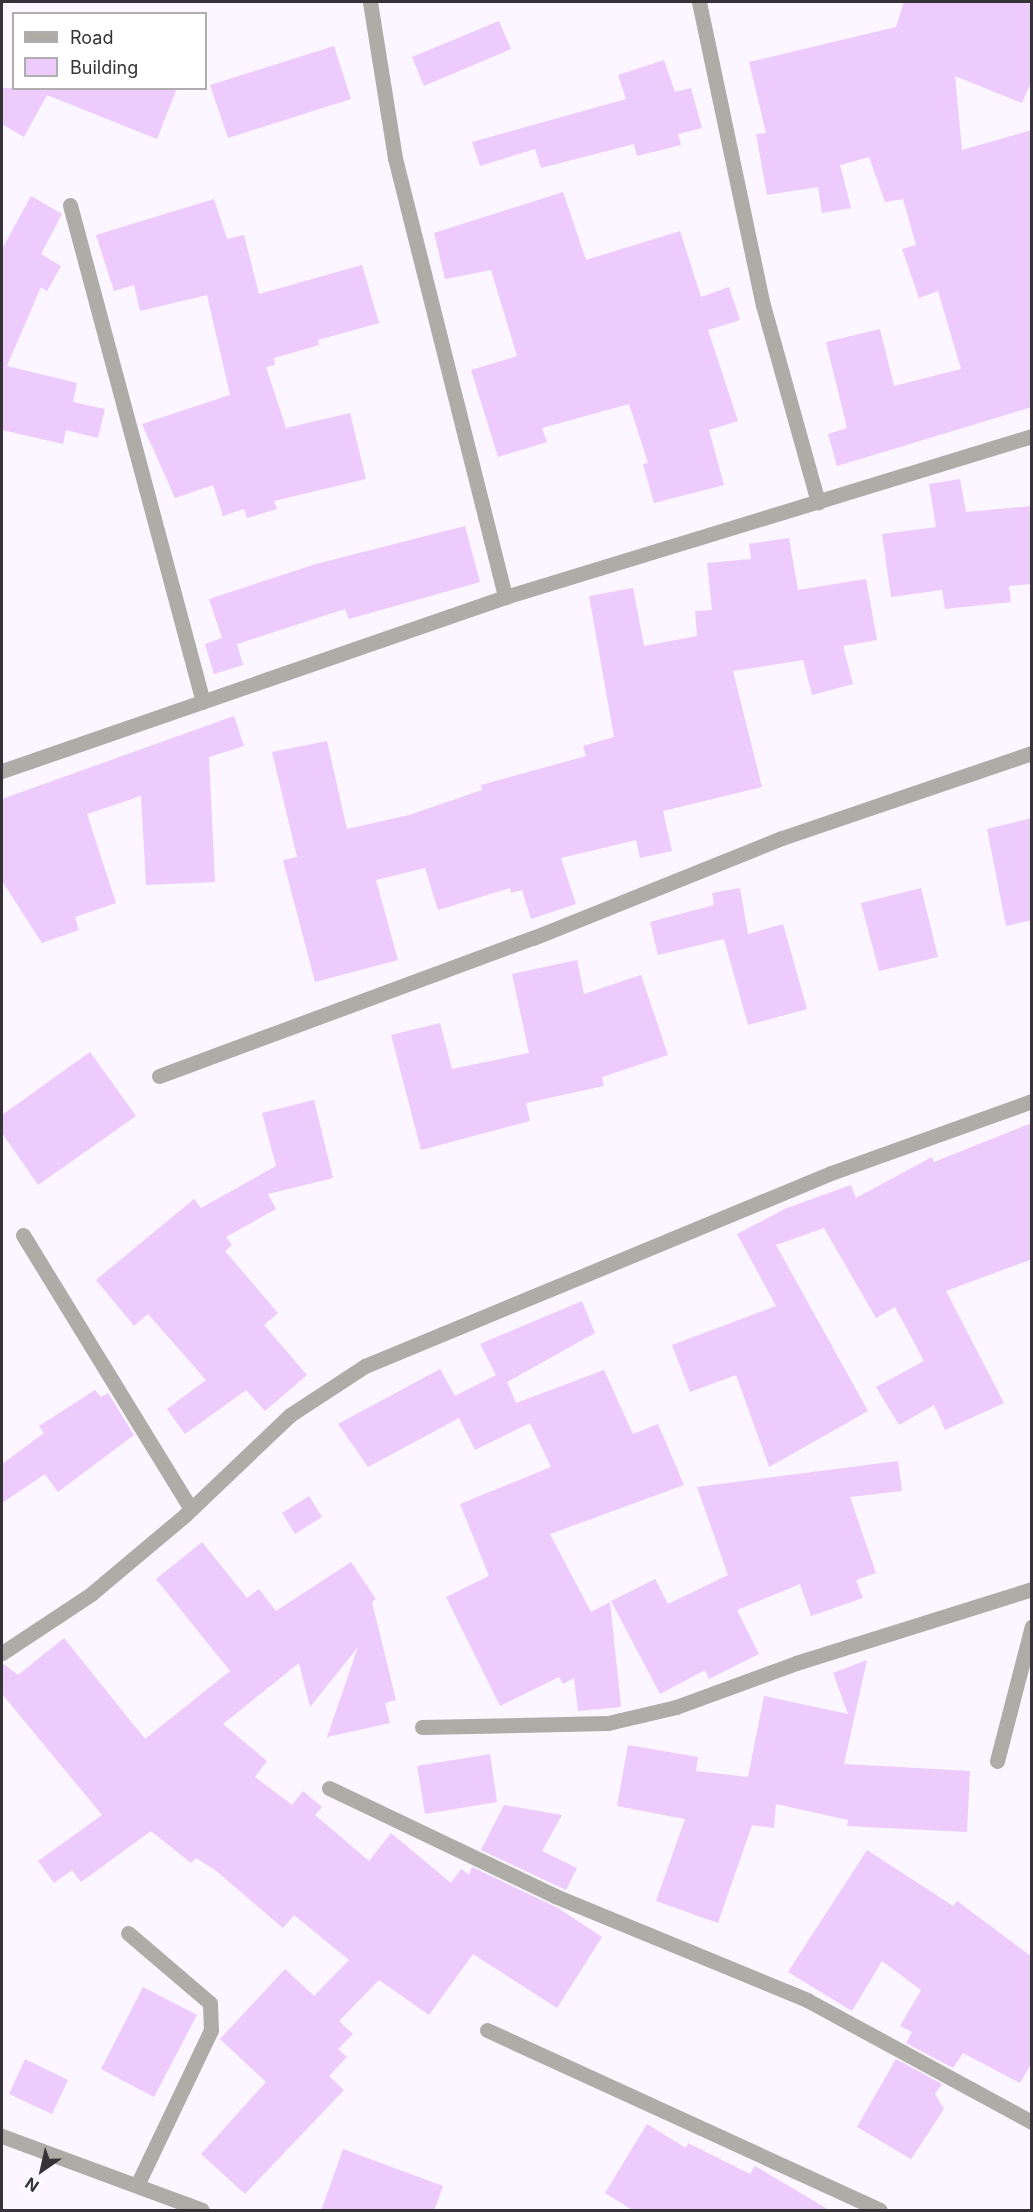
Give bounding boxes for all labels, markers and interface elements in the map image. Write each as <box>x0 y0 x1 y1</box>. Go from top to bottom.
legend <box>12 12 207 90</box>
text: Road <box>70 27 113 48</box>
text: Building <box>70 57 138 78</box>
north arrow <box>12 2140 72 2200</box>
text: N <box>21 2173 43 2197</box>

